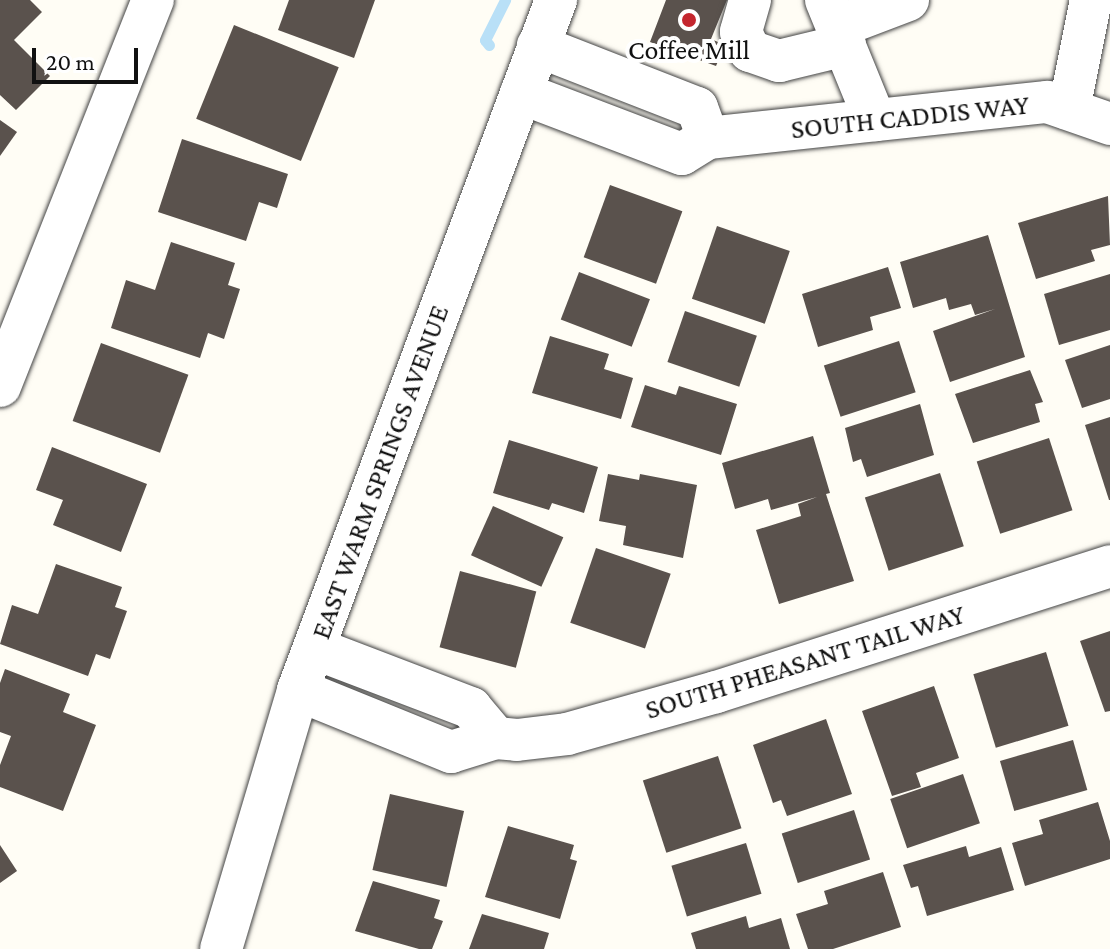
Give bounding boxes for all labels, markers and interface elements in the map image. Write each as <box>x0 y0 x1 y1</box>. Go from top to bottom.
marker: Coffee Mill <box>680 11 698 29</box>
scale bar <box>36 32 142 82</box>
place label: Coffee Mill <box>628 33 750 67</box>
text: 20 m <box>46 48 95 75</box>
street label: SOUTH CADDIS WAY <box>789 88 1031 146</box>
street label: EAST WARM SPRINGS AVENUE <box>304 300 456 644</box>
street label: SOUTH PHEASANT TAIL WAY <box>641 597 969 727</box>

